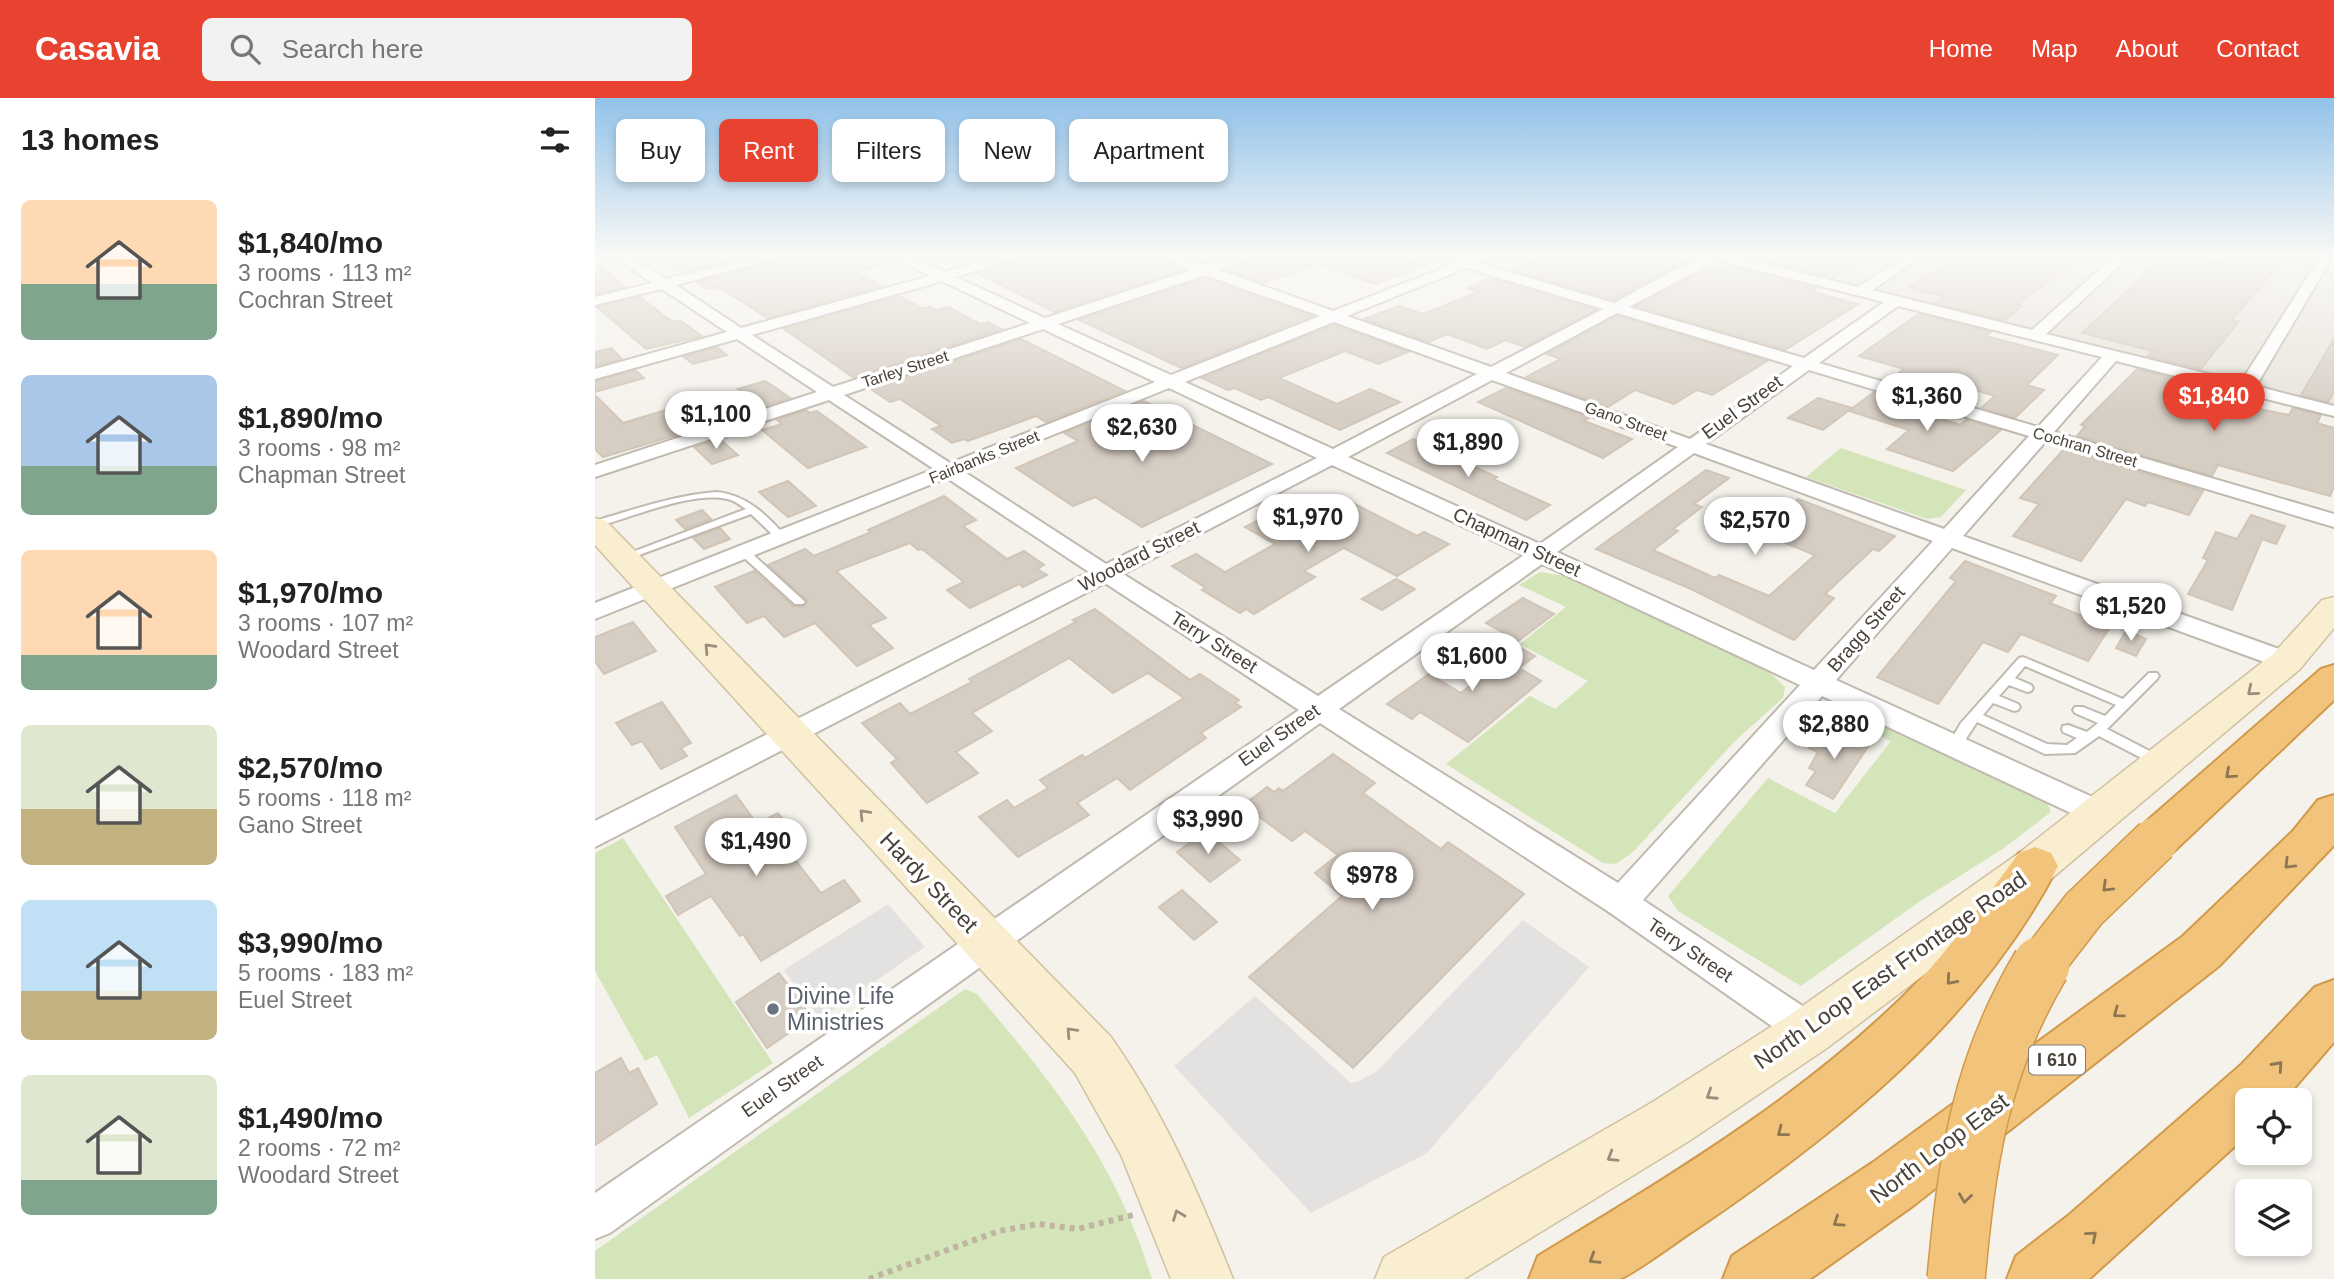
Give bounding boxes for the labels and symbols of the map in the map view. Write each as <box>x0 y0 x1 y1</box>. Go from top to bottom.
street label: Tarley Street <box>860 347 951 391</box>
street label: Euel Street <box>1698 370 1787 443</box>
pin: $1,360 <box>1870 374 1984 433</box>
pin: $1,840 <box>2157 374 2271 433</box>
pin: $1,100 <box>659 392 773 451</box>
street label: Gano Street <box>1583 398 1670 444</box>
pin: $2,630 <box>1085 404 1199 464</box>
pin: $1,890 <box>1411 420 1525 479</box>
street label: Cochran Street <box>2031 424 2140 470</box>
street label: Fairbanks Street <box>926 427 1042 487</box>
pin: $1,970 <box>1251 494 1365 554</box>
pin: $2,570 <box>1698 498 1812 557</box>
street label: Chapman Street <box>1450 503 1585 581</box>
street label: Woodard Street <box>1075 516 1204 595</box>
street label: Bragg Street <box>1823 581 1909 676</box>
pin: $1,520 <box>2074 584 2188 643</box>
street label: Terry Street <box>1167 607 1262 677</box>
pin: $1,600 <box>1415 634 1529 693</box>
one-way arrow <box>704 643 717 656</box>
one-way arrow <box>2248 682 2260 695</box>
street label: Euel Street <box>1234 699 1324 771</box>
pin: $2,880 <box>1777 702 1891 761</box>
one-way arrow <box>2225 766 2238 778</box>
pin: $3,990 <box>1151 796 1265 856</box>
one-way arrow <box>860 809 873 822</box>
pin: $1,490 <box>699 818 813 878</box>
street label: Hardy Street <box>875 827 984 938</box>
pin: $978 <box>1331 852 1413 912</box>
one-way arrow <box>2284 855 2297 868</box>
street label: North Loop East Frontage Road <box>1749 866 2031 1074</box>
one-way arrow <box>2102 879 2115 891</box>
street label: Terry Street <box>1643 914 1737 987</box>
one-way arrow <box>1947 972 1959 985</box>
place label: Divine Life Ministries <box>787 983 894 1035</box>
marker: Divine Life Ministries <box>765 1001 781 1017</box>
one-way arrow <box>2114 1005 2126 1018</box>
one-way arrow <box>1067 1028 1080 1041</box>
road number: I 610 <box>2029 1045 2085 1074</box>
street label: Euel Street <box>737 1050 827 1122</box>
one-way arrow <box>2269 1061 2282 1074</box>
one-way arrow <box>1706 1087 1719 1100</box>
street label: North Loop East <box>1865 1087 2014 1208</box>
one-way arrow <box>1778 1124 1790 1137</box>
one-way arrow <box>1606 1148 1619 1161</box>
one-way arrow <box>1958 1192 1973 1204</box>
one-way arrow <box>1172 1210 1186 1222</box>
one-way arrow <box>1833 1214 1846 1226</box>
one-way arrow <box>2083 1232 2096 1244</box>
one-way arrow <box>1588 1250 1601 1263</box>

